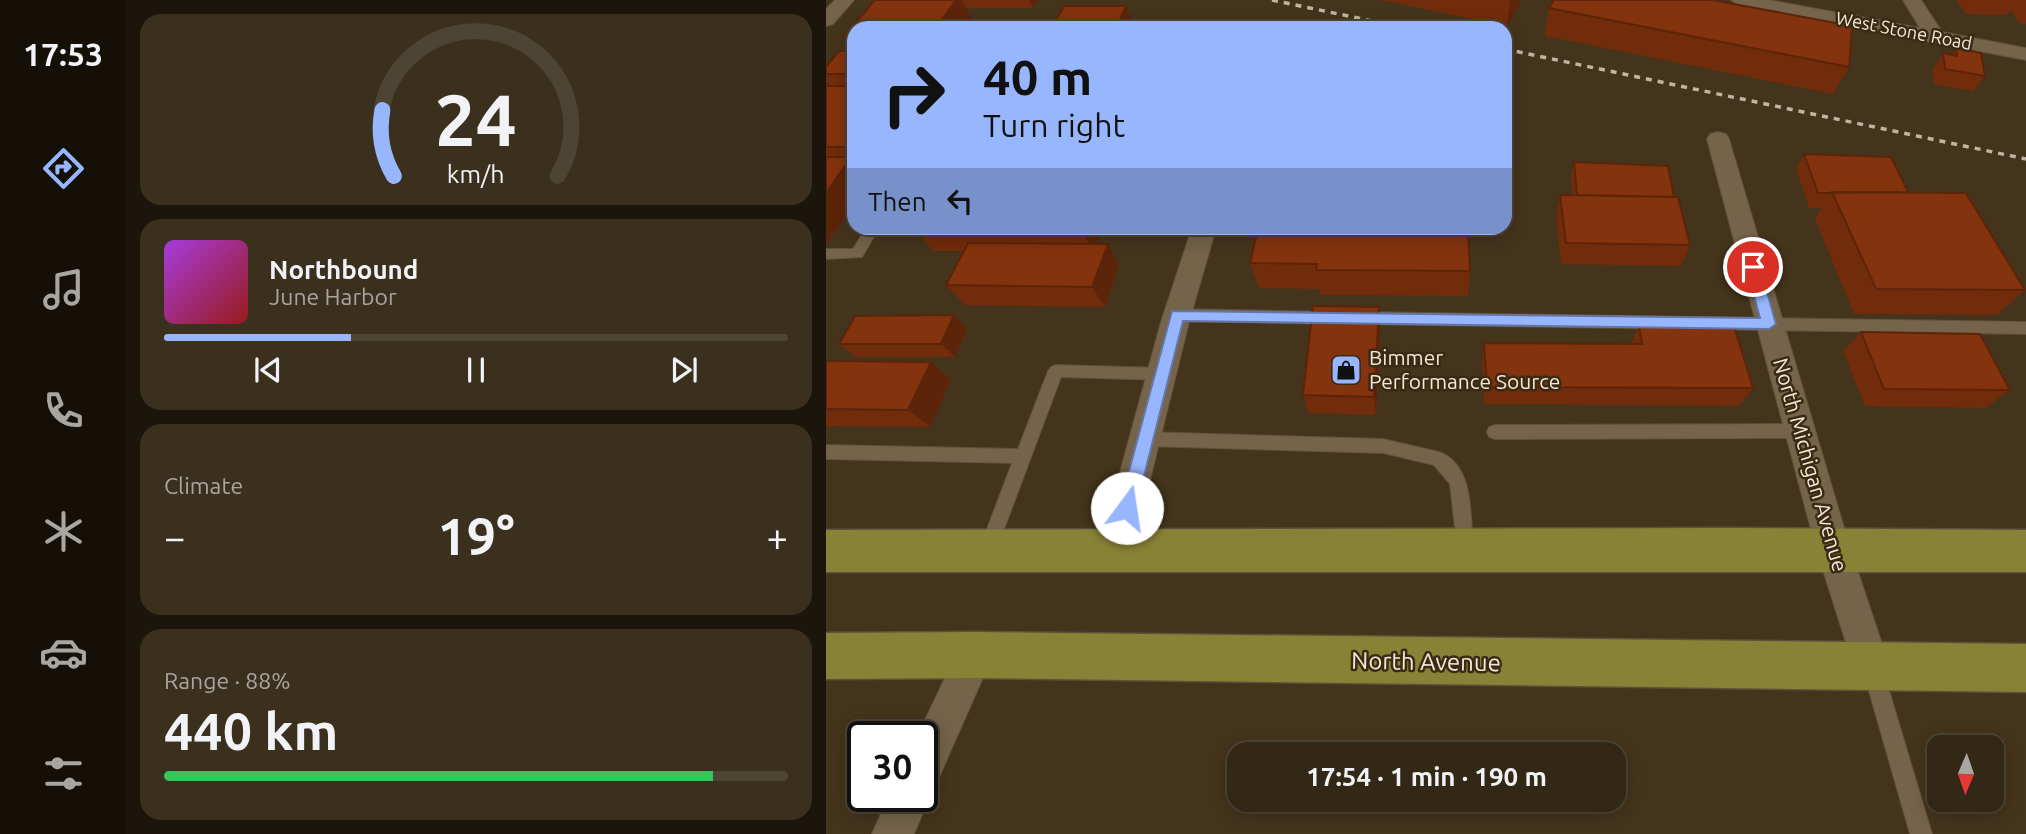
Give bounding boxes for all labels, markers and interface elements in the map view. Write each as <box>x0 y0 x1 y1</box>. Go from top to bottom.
street label: West Stone Road <box>1834 7 1974 53</box>
text: 17:53 <box>23 36 103 72</box>
icon: right <box>868 49 959 140</box>
text: 40 m <box>983 49 1092 104</box>
text: 24 <box>435 78 517 160</box>
text: Turn right <box>983 107 1125 143</box>
icon: directions <box>39 144 88 193</box>
text: km/h <box>447 159 505 187</box>
icon: left <box>941 182 979 220</box>
text: Then <box>868 187 927 216</box>
pin <box>1723 237 1783 297</box>
icon: arrive <box>1734 248 1772 286</box>
text: Northbound <box>269 255 418 284</box>
icon: music <box>39 265 88 314</box>
text: June Harbor <box>269 284 397 309</box>
place label: Bimmer Performance Source <box>1369 345 1560 393</box>
icon: previous <box>249 351 287 389</box>
icon: pause <box>457 351 495 389</box>
icon: next <box>665 351 703 389</box>
shop icon: Bimmer Performance Source <box>1329 353 1363 387</box>
street label: North Michigan Avenue <box>1769 355 1853 574</box>
icon: phone <box>39 386 88 435</box>
position arrow <box>1090 471 1164 545</box>
text: Climate <box>164 473 243 498</box>
icon: climate <box>39 507 88 556</box>
text: 19° <box>437 507 515 565</box>
text: − <box>164 516 185 558</box>
text: + <box>767 516 788 558</box>
icon: car <box>39 628 88 677</box>
street label: North Avenue <box>1351 647 1501 676</box>
text: Range · 88% <box>164 668 291 693</box>
text: 440 km <box>164 702 338 760</box>
speed limit sign: 30 <box>847 721 938 812</box>
north arrow <box>1927 735 2004 812</box>
map controls <box>1927 735 2004 812</box>
icon: filters <box>39 749 88 798</box>
text: 17:54 · 1 min · 190 m <box>1306 762 1547 791</box>

